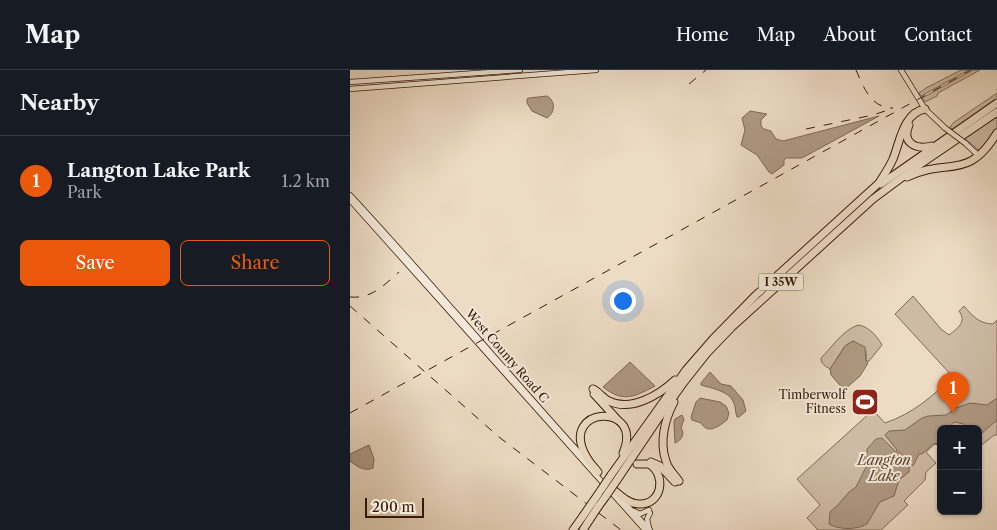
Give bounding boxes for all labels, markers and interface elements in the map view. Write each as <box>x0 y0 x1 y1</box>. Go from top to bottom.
text: Map <box>25 20 80 49</box>
text: Home <box>676 24 729 46</box>
text: Map <box>757 24 795 46</box>
text: About <box>823 24 876 46</box>
text: Contact <box>904 24 972 46</box>
text: Nearby <box>20 90 99 115</box>
text: Langton Lake Park <box>67 159 250 182</box>
text: 1 <box>32 171 40 191</box>
text: 1.2 km <box>281 171 330 191</box>
text: Park <box>67 182 102 202</box>
button: Save <box>20 240 170 286</box>
button: Share <box>180 240 330 286</box>
road number: I 35W <box>758 273 804 290</box>
your location <box>610 288 636 314</box>
street label: West County Road C <box>462 305 552 405</box>
pin: 1 <box>937 372 969 413</box>
place label: Timberwolf Fitness <box>779 387 848 416</box>
sports icon: Timberwolf Fitness <box>850 387 880 417</box>
map controls <box>937 425 982 515</box>
button: + <box>937 425 982 470</box>
water label: Langton Lake <box>856 451 911 485</box>
button: − <box>937 470 982 515</box>
scale bar <box>365 495 424 518</box>
text: 200 m <box>372 498 415 516</box>

